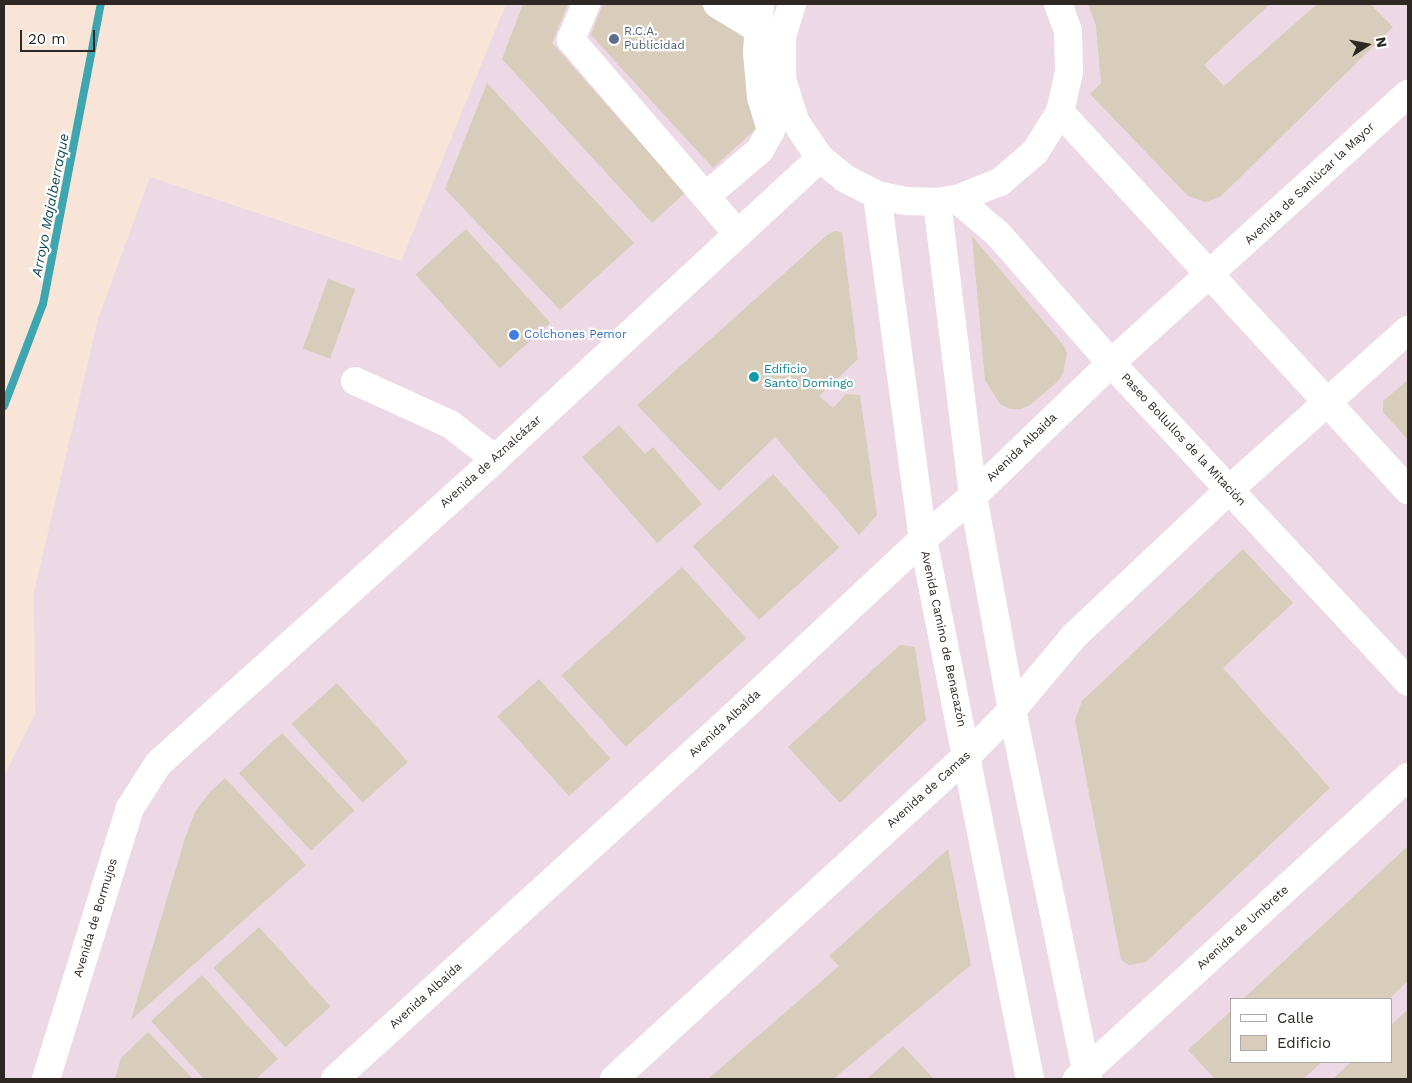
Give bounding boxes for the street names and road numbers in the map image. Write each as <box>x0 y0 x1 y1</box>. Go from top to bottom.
street label: Avenida de Sanlúcar la Mayor <box>1242 120 1378 248</box>
street label: Paseo Bollullos de la Mitación <box>1118 371 1248 509</box>
street label: Avenida Albaida <box>984 410 1060 486</box>
street label: Avenida de Aznalcázar <box>437 412 545 512</box>
street label: Avenida Camino de Benacazón <box>917 549 969 729</box>
street label: Avenida Albaida <box>686 687 764 761</box>
street label: Avenida de Camas <box>884 749 974 831</box>
street label: Avenida de Bormujos <box>71 857 121 979</box>
street label: Avenida de Umbrete <box>1194 883 1292 973</box>
street label: Avenida Albaida <box>387 959 465 1033</box>

